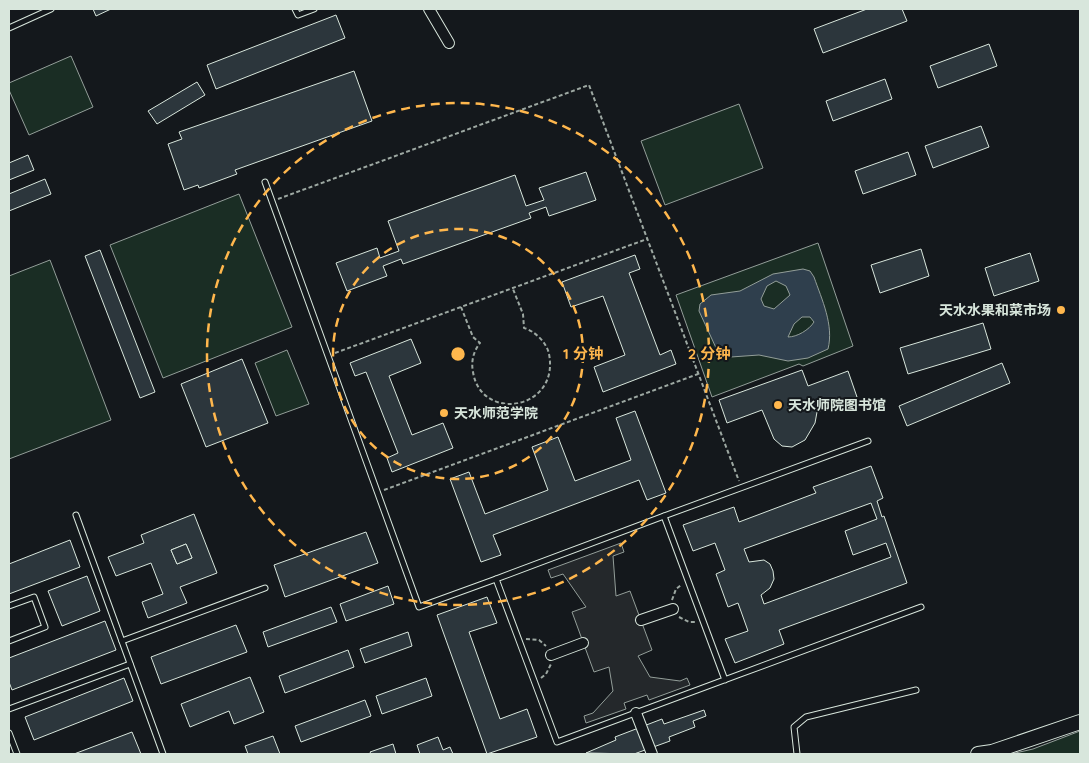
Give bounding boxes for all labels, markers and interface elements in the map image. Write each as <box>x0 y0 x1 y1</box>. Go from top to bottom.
place label: 天水水果和菜市场 <box>939 301 1051 319</box>
marker: 天水水果和菜市场 <box>1055 304 1067 316</box>
text: 1 分钟 <box>563 344 603 363</box>
text: 2 分钟 <box>688 344 730 363</box>
centre of rings <box>449 345 467 363</box>
place label: 天水师院图书馆 <box>788 396 886 414</box>
marker: 天水师院图书馆 <box>772 399 784 411</box>
place label: 天水师范学院 <box>454 404 538 422</box>
marker: 天水师范学院 <box>438 407 450 419</box>

